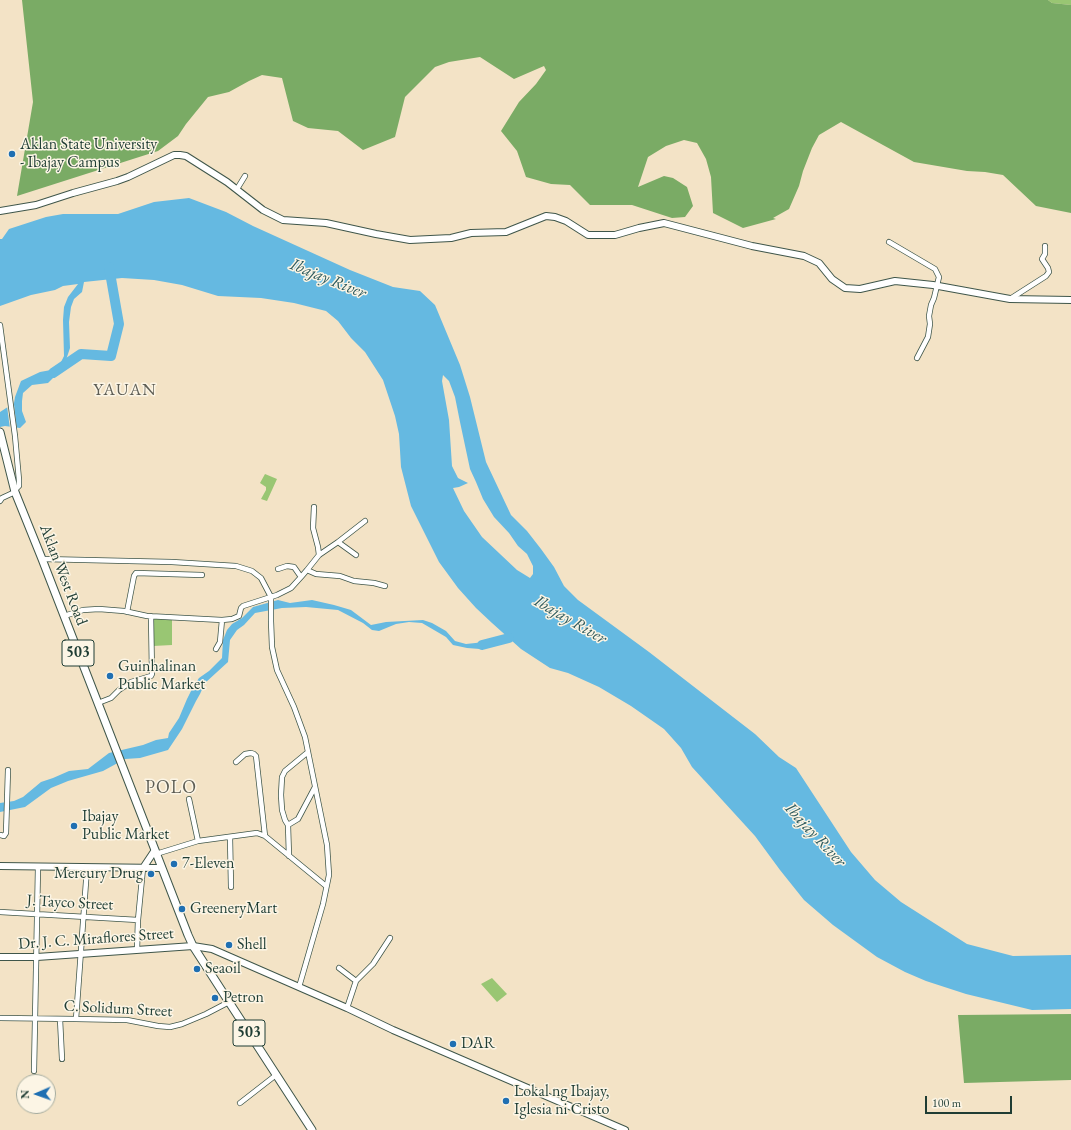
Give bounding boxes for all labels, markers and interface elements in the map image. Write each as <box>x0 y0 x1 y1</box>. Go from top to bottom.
place label: Aklan State University - Ibajay Campus <box>20 135 157 173</box>
marker: Aklan State University - Ibajay Campus <box>7 149 17 159</box>
water label: Ibajay River <box>287 254 369 304</box>
district label: YAUAN <box>93 380 157 400</box>
street label: Aklan West Road <box>35 522 91 628</box>
water label: Ibajay River <box>530 591 610 649</box>
road number: 503 <box>62 640 94 666</box>
place label: Guinhalinan Public Market <box>118 657 205 695</box>
marker: Guinhalinan Public Market <box>105 671 115 681</box>
district label: POLO <box>145 777 197 799</box>
water label: Ibajay River <box>780 799 850 871</box>
place label: Ibajay Public Market <box>82 807 169 845</box>
marker: Ibajay Public Market <box>69 821 79 831</box>
place label: 7-Eleven <box>182 854 234 874</box>
marker: 7-Eleven <box>169 859 179 869</box>
place label: Mercury Drug <box>54 864 143 884</box>
marker: Mercury Drug <box>146 869 156 879</box>
street label: J. Tayco Street <box>26 891 114 915</box>
place label: GreeneryMart <box>190 899 277 919</box>
marker: GreeneryMart <box>177 904 187 914</box>
street label: Dr. J. C. Miraflores Street <box>18 924 174 954</box>
place label: Shell <box>237 935 267 955</box>
marker: Shell <box>224 940 234 950</box>
place label: Seaoil <box>205 959 241 979</box>
marker: Seaoil <box>192 964 202 974</box>
place label: Petron <box>223 988 264 1008</box>
marker: Petron <box>210 993 220 1003</box>
street label: C. Solidum Street <box>63 997 173 1021</box>
road number: 503 <box>233 1020 265 1046</box>
place label: DAR <box>461 1034 495 1054</box>
marker: DAR <box>448 1039 458 1049</box>
north arrow <box>16 1074 56 1114</box>
place label: Lokal ng Ibajay, Iglesia ni Cristo <box>514 1082 610 1120</box>
scale bar <box>927 1088 1014 1114</box>
text: N <box>18 1090 32 1099</box>
text: 100 m <box>932 1095 961 1111</box>
marker: Lokal ng Ibajay, Iglesia ni Cristo <box>501 1096 511 1106</box>

